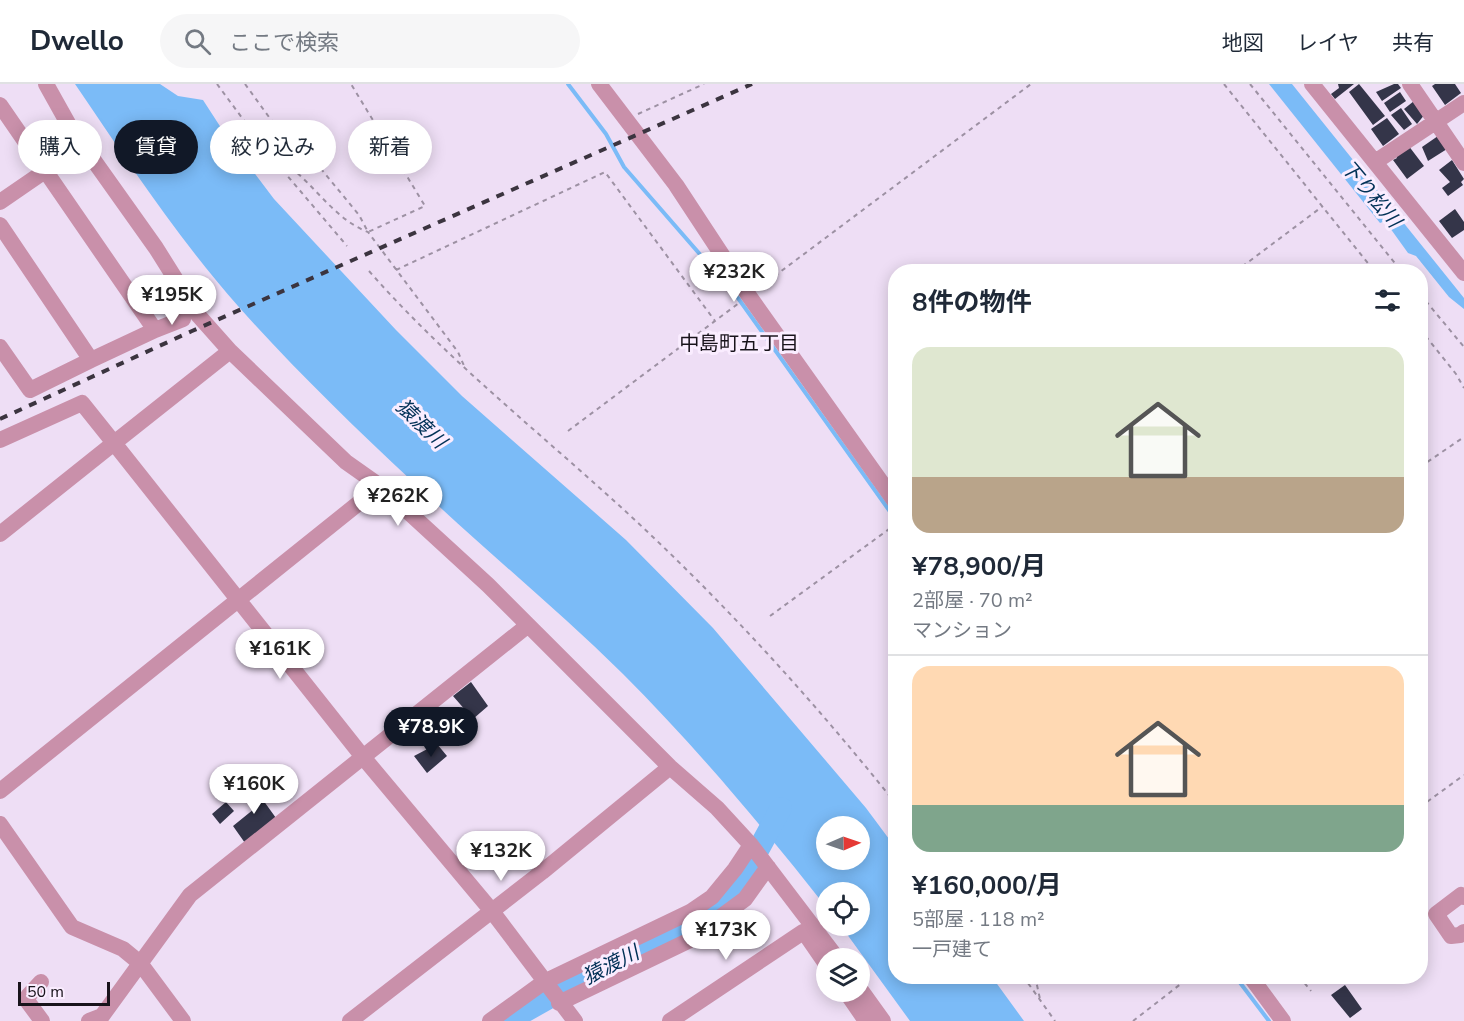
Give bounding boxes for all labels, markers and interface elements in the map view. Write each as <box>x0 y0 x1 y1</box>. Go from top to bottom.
search box <box>160 14 580 68</box>
text: Dwello <box>30 22 124 60</box>
icon: search <box>181 25 214 58</box>
text: ここで検索 <box>229 28 339 58</box>
text: 地図 <box>1222 29 1264 57</box>
text: レイヤ <box>1297 29 1359 57</box>
text: 共有 <box>1392 29 1434 57</box>
chip: 購入 <box>18 120 102 174</box>
chip: 賃貸 <box>114 120 198 174</box>
chip: 絞り込み <box>210 120 336 174</box>
chip: 新着 <box>348 120 432 174</box>
water label: 下り松川 <box>1335 155 1408 235</box>
pin: ¥232K <box>692 252 776 303</box>
text: ¥232K <box>703 258 765 285</box>
pin: ¥195K <box>130 275 214 326</box>
text: ¥195K <box>141 281 203 308</box>
icon: filters <box>1371 284 1404 317</box>
text: 8件の物件 <box>912 285 1032 320</box>
district label: 中島町五丁目 <box>679 330 799 357</box>
icon: home <box>1104 386 1212 494</box>
water label: 猿渡川 <box>390 393 453 456</box>
pin: ¥262K <box>356 476 440 527</box>
text: ¥262K <box>367 482 429 509</box>
text: ¥78,900/月 <box>912 549 1046 584</box>
text: 2部屋 · 70 m² <box>912 587 1033 614</box>
text: マンション <box>912 617 1012 644</box>
pin: ¥161K <box>238 629 322 680</box>
text: ¥161K <box>249 635 311 662</box>
icon: home <box>1104 705 1212 813</box>
pin: ¥78.9K <box>382 707 480 758</box>
text: ¥78.9K <box>398 713 464 740</box>
pin: ¥160K <box>212 764 296 815</box>
text: ¥160K <box>223 770 285 797</box>
north arrow <box>816 816 870 870</box>
map controls <box>816 816 870 1002</box>
pin: ¥132K <box>459 831 543 882</box>
text: ¥132K <box>470 837 532 864</box>
text: ¥160,000/月 <box>912 868 1062 903</box>
button: locate <box>816 882 870 936</box>
text: 5部屋 · 118 m² <box>912 906 1045 933</box>
pin: ¥173K <box>684 910 768 961</box>
text: ¥173K <box>695 916 757 943</box>
text: 一戸建て <box>912 936 992 963</box>
water label: 猿渡川 <box>578 938 646 991</box>
button: layers <box>816 948 870 1002</box>
scale bar <box>18 979 110 1006</box>
text: 50 m <box>27 981 64 1003</box>

